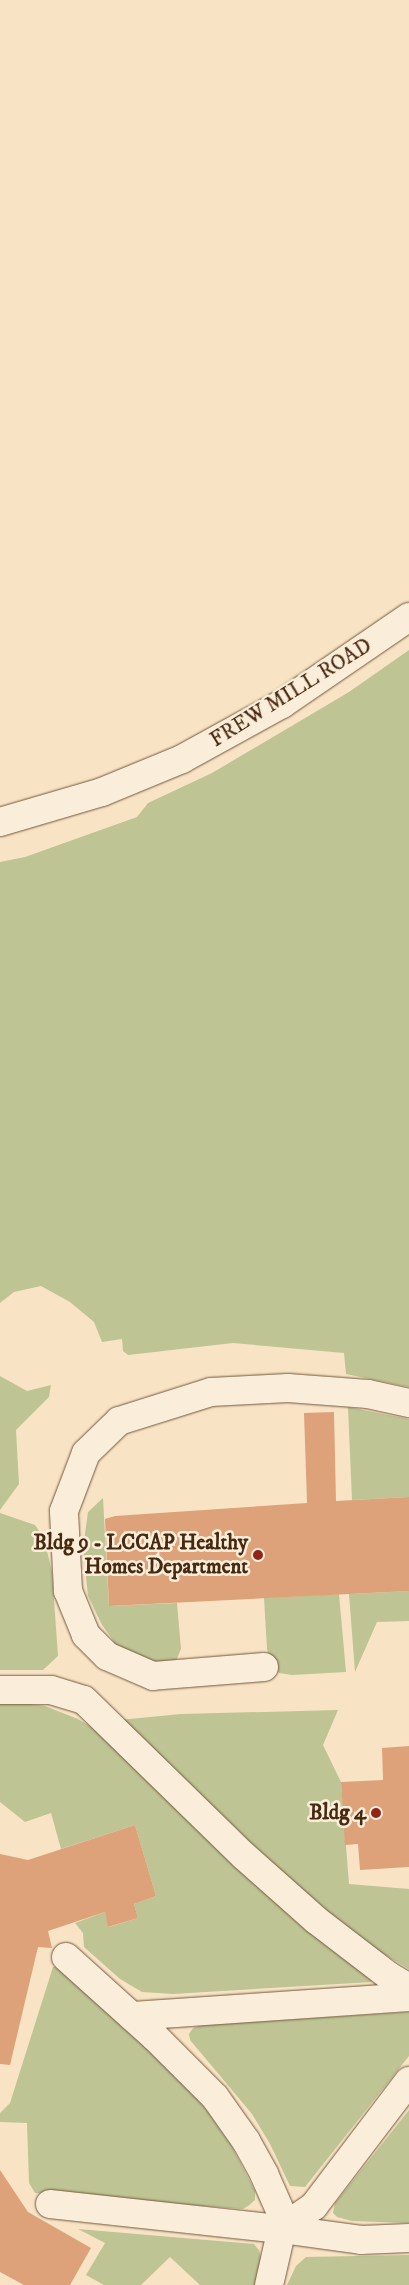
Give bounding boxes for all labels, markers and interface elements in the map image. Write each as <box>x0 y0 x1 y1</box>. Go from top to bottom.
street label: FREW MILL ROAD <box>206 633 376 753</box>
place label: Bldg 9 - LCCAP Healthy Homes Department <box>33 1530 248 1580</box>
marker: Bldg 9 - LCCAP Healthy Homes Department <box>252 1549 264 1561</box>
place label: Bldg 4 <box>309 1800 366 1826</box>
marker: Bldg 4 <box>370 1807 382 1819</box>

